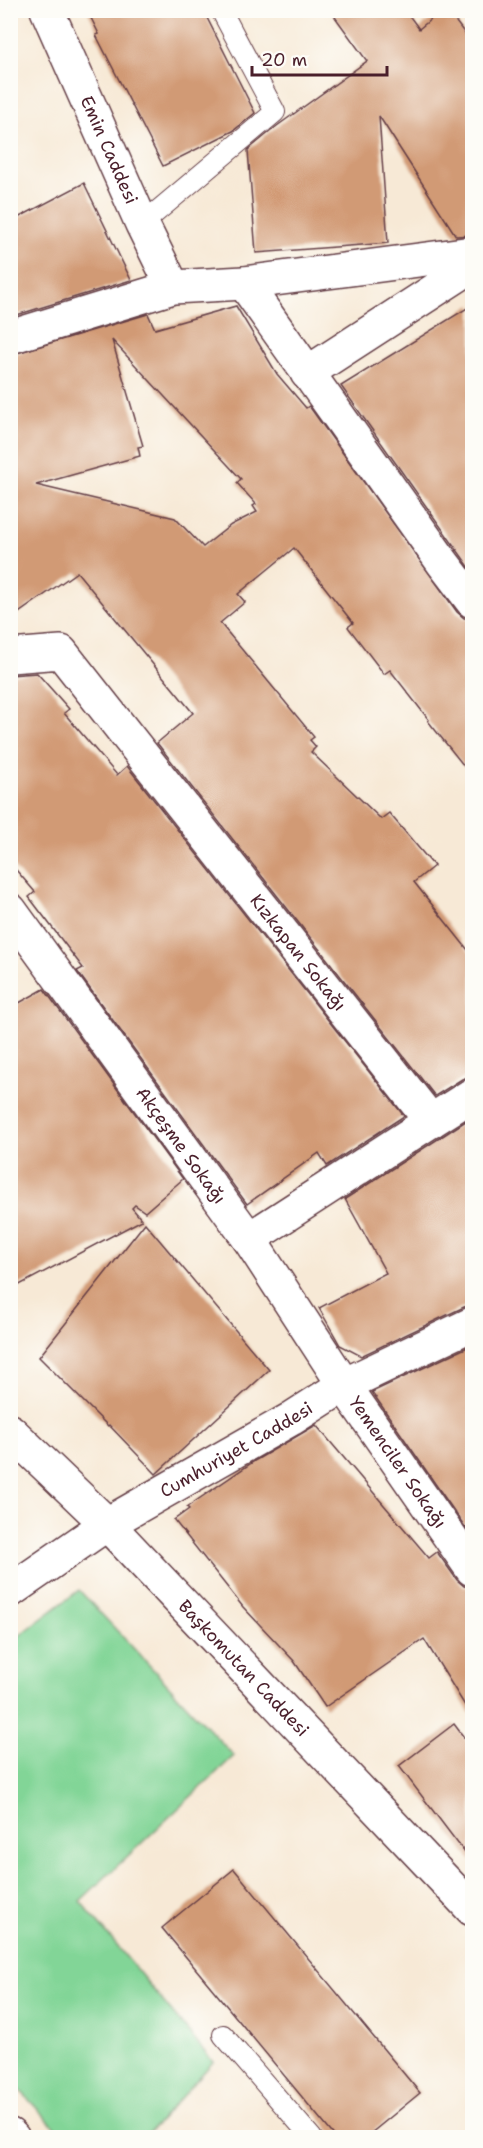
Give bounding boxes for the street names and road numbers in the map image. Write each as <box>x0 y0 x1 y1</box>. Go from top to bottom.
street label: Emin Caddesi <box>75 92 144 208</box>
street label: Kızkapan Sokağı <box>244 889 352 1016</box>
street label: Akçeşme Sokağı <box>130 1082 232 1209</box>
street label: Yemenciler Sokağı <box>343 1391 452 1533</box>
street label: Cumhuriyet Caddesi <box>156 1396 317 1503</box>
street label: Başkomutan Caddesi <box>173 1595 314 1742</box>

